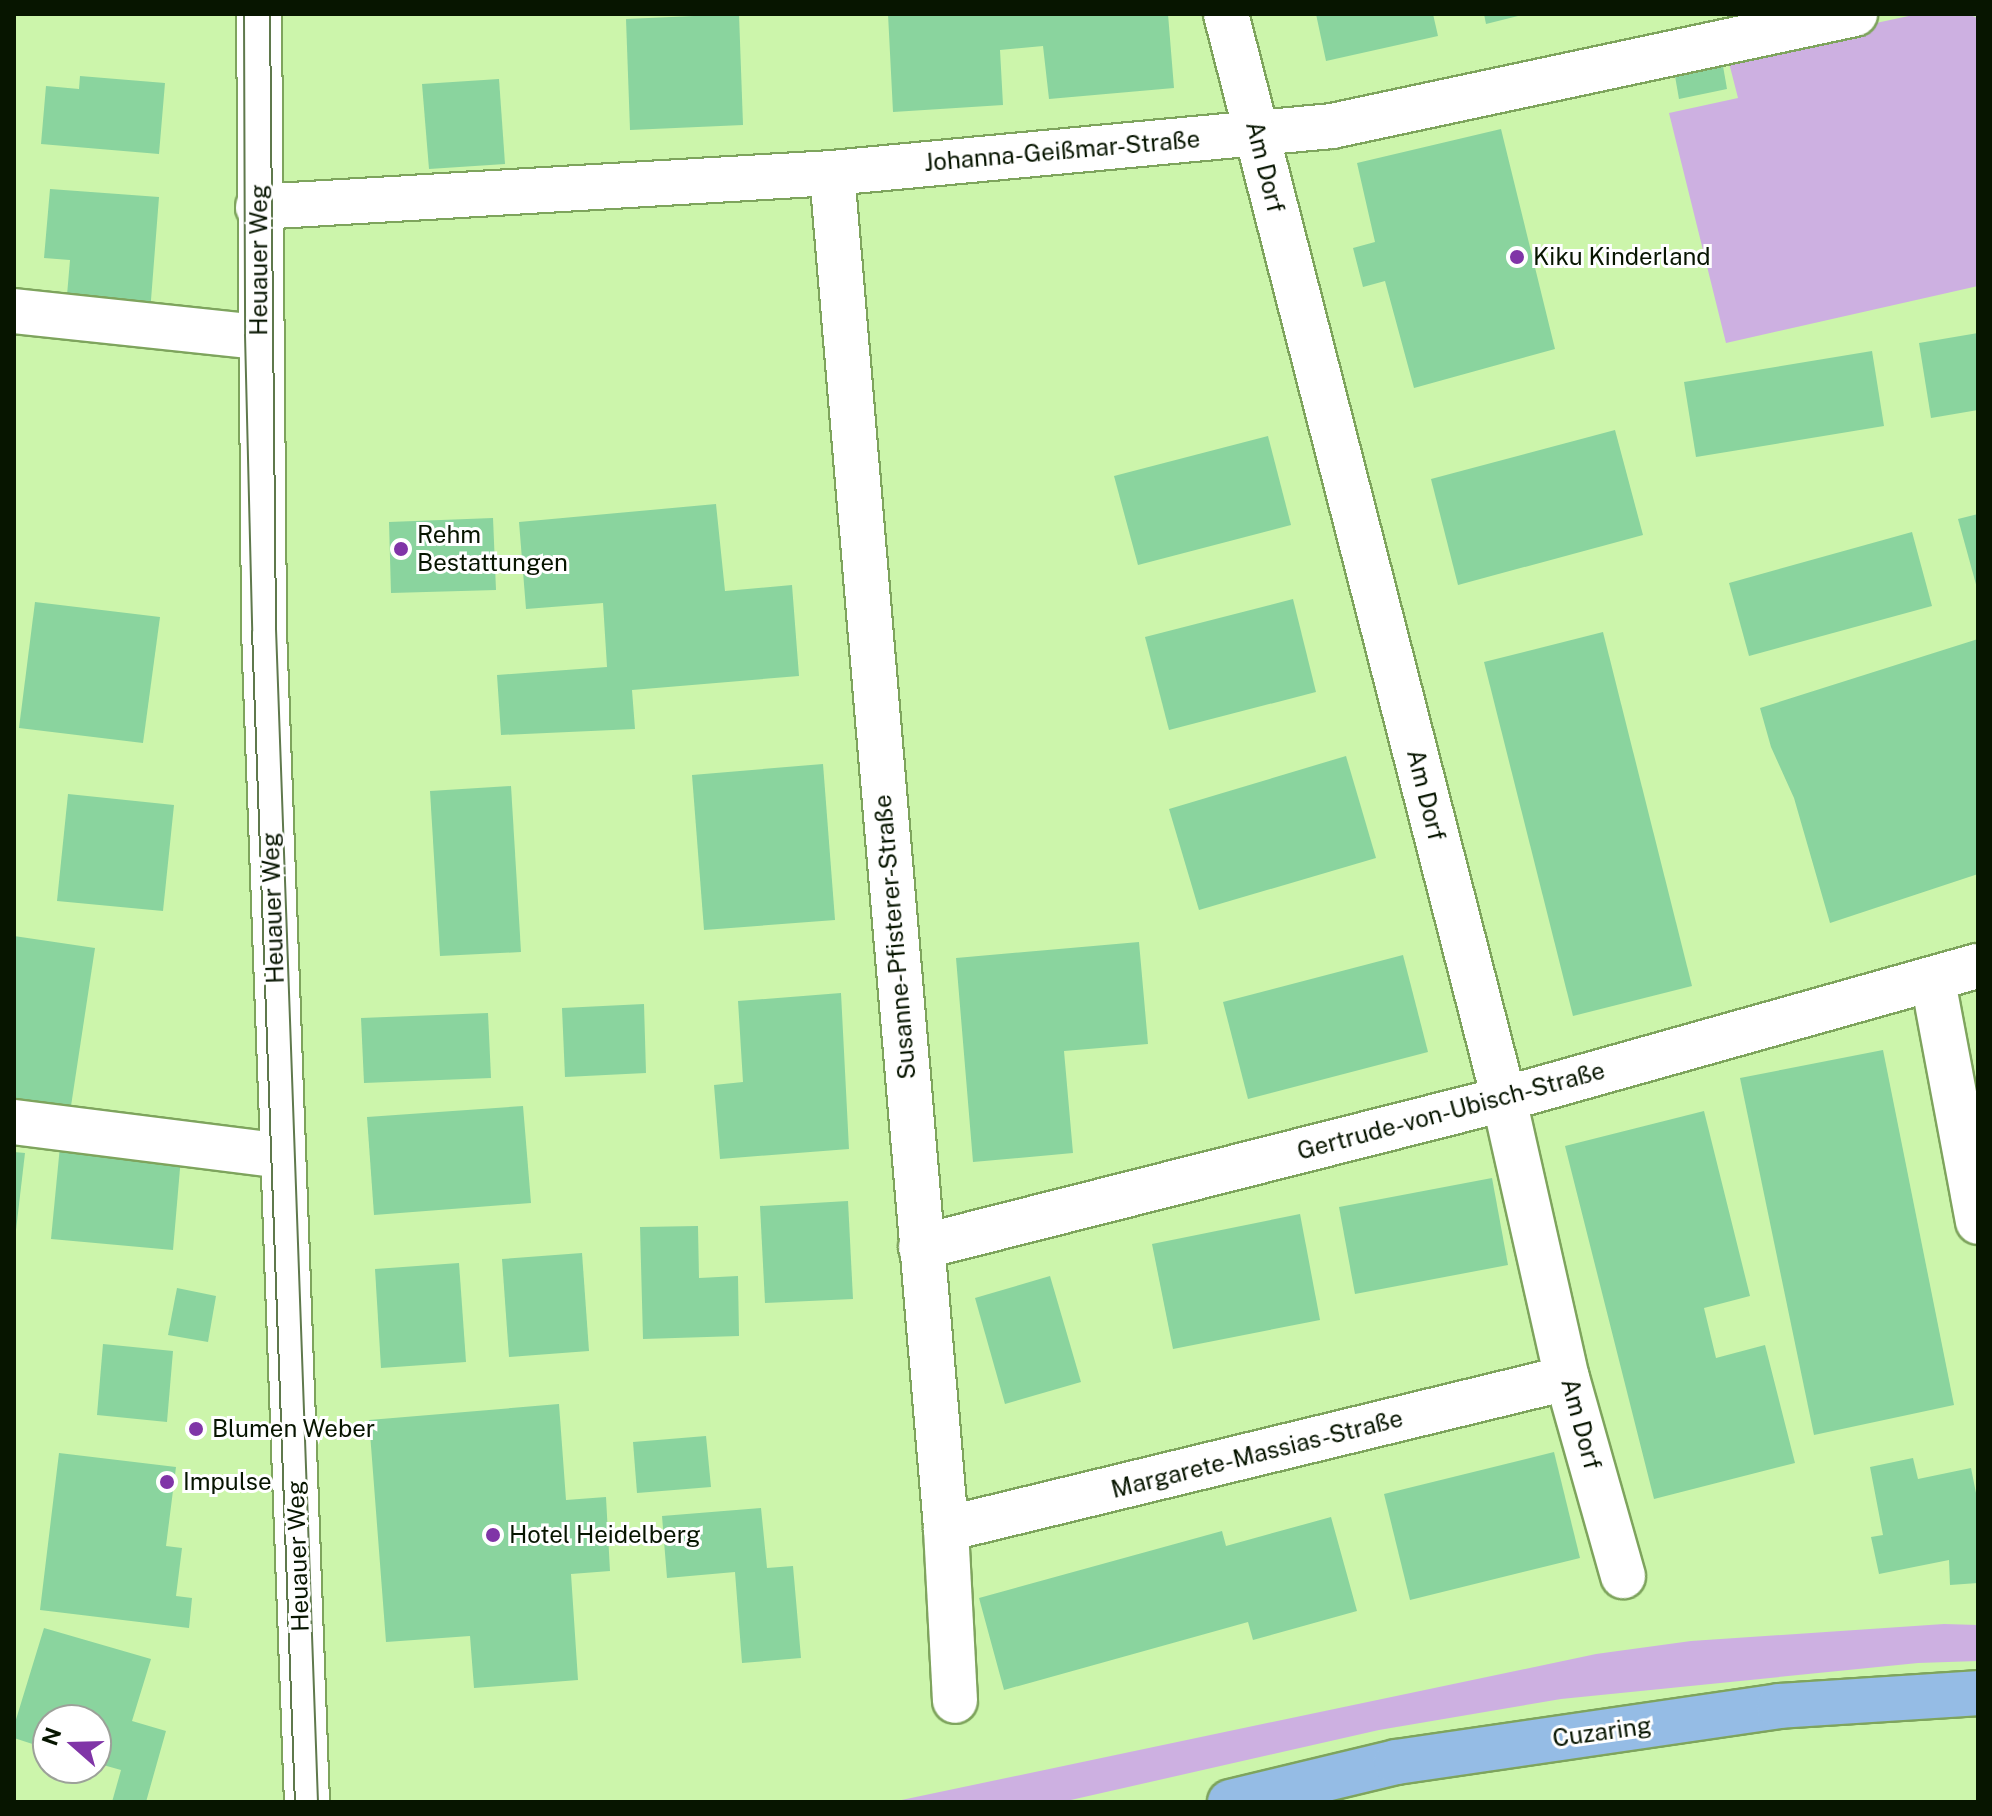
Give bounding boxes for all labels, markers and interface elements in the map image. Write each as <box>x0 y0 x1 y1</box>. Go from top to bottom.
street label: Am Dorf <box>1240 118 1290 216</box>
street label: Johanna-Geißmar-Straße <box>923 125 1201 177</box>
street label: Heuauer Weg <box>245 184 273 336</box>
place label: Kiku Kinderland <box>1533 243 1711 271</box>
marker: Kiku Kinderland <box>1508 248 1526 266</box>
place label: Rehm Bestattungen <box>417 521 568 577</box>
marker: Rehm Bestattungen <box>392 540 410 558</box>
street label: Am Dorf <box>1401 746 1451 844</box>
street label: Susanne-Pfisterer-Straße <box>868 793 922 1081</box>
street label: Heuauer Weg <box>256 832 290 984</box>
street label: Gertrude-von-Ubisch-Straße <box>1294 1056 1608 1166</box>
street label: Am Dorf <box>1555 1375 1607 1473</box>
street label: Margarete-Massias-Straße <box>1108 1404 1406 1504</box>
place label: Blumen Weber <box>212 1415 376 1443</box>
marker: Blumen Weber <box>187 1420 205 1438</box>
place label: Impulse <box>183 1468 272 1496</box>
marker: Impulse <box>158 1473 176 1491</box>
street label: Heuauer Weg <box>281 1480 315 1632</box>
place label: Hotel Heidelberg <box>509 1521 701 1549</box>
marker: Hotel Heidelberg <box>484 1526 502 1544</box>
north arrow <box>32 1704 112 1784</box>
street label: Cuzaring <box>1551 1711 1653 1753</box>
text: N <box>36 1724 66 1749</box>

